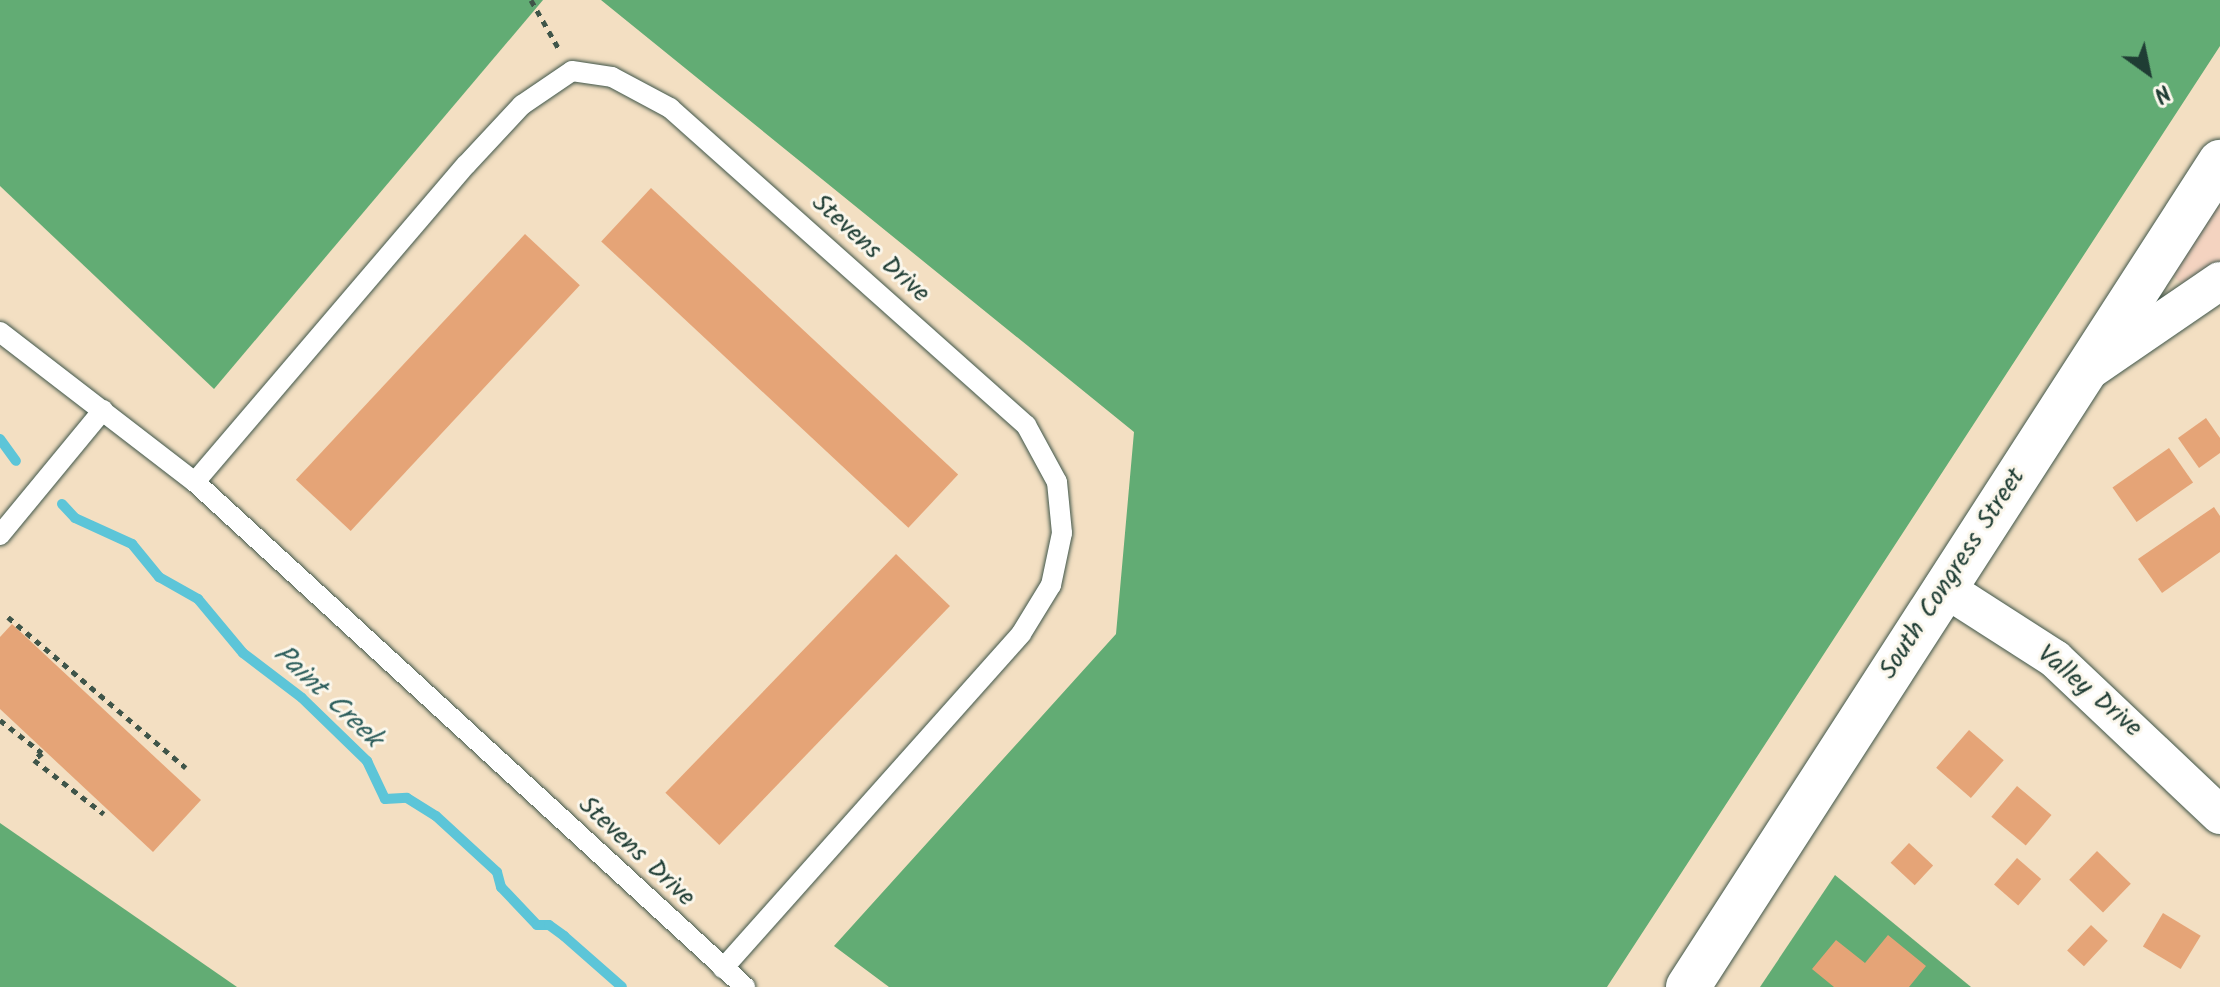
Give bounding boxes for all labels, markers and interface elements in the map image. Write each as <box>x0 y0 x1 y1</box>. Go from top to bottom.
north arrow <box>2108 32 2188 112</box>
text: N <box>2146 74 2177 111</box>
street label: Stevens Drive <box>805 188 935 310</box>
street label: South Congress Street <box>1873 463 2033 685</box>
water label: Paint Creek <box>266 638 388 756</box>
street label: Valley Drive <box>2030 639 2148 745</box>
street label: Stevens Drive <box>571 790 701 914</box>

